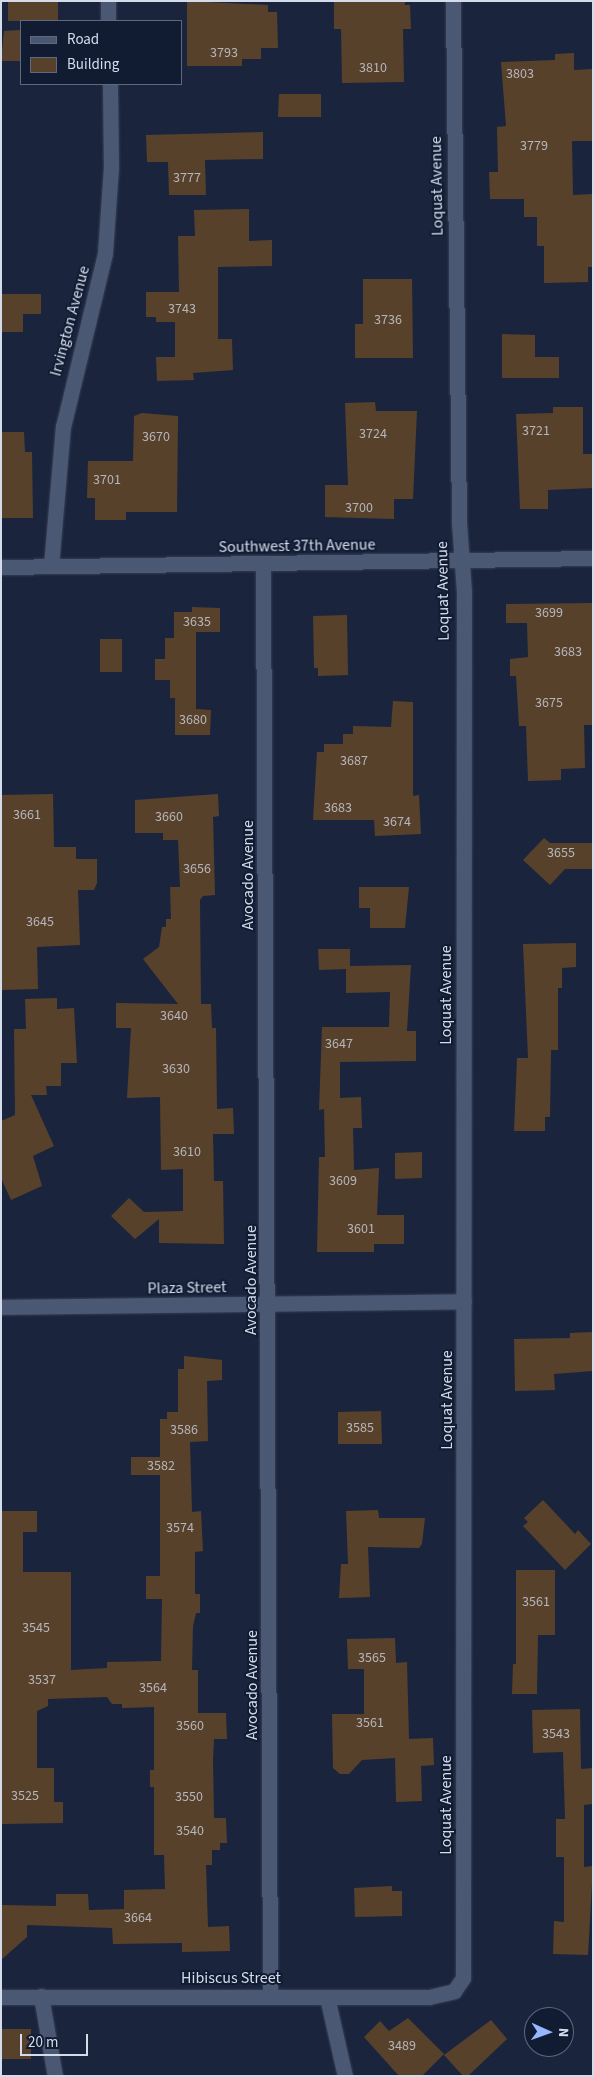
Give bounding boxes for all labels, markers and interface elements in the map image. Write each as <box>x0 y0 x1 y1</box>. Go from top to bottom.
legend <box>20 20 182 85</box>
text: Road <box>67 29 99 50</box>
house number: 3793 <box>210 45 238 61</box>
text: Building <box>67 54 119 75</box>
house number: 3810 <box>359 60 387 76</box>
house number: 3803 <box>506 66 534 82</box>
street label: Loquat Avenue <box>427 136 447 236</box>
house number: 3779 <box>520 138 548 154</box>
house number: 3777 <box>173 170 201 186</box>
street label: Irvington Avenue <box>46 264 94 378</box>
house number: 3743 <box>168 301 196 317</box>
house number: 3736 <box>374 312 402 328</box>
house number: 3721 <box>522 423 550 439</box>
house number: 3724 <box>359 426 387 442</box>
house number: 3670 <box>142 429 170 445</box>
house number: 3701 <box>93 472 121 488</box>
house number: 3700 <box>345 500 373 516</box>
street label: Southwest 37th Avenue <box>218 535 376 557</box>
street label: Loquat Avenue <box>433 541 453 641</box>
house number: 3699 <box>535 605 563 621</box>
house number: 3635 <box>183 614 211 630</box>
house number: 3683 <box>554 644 582 660</box>
house number: 3675 <box>535 695 563 711</box>
house number: 3680 <box>179 712 207 728</box>
house number: 3687 <box>340 753 368 769</box>
house number: 3683 <box>324 800 352 816</box>
house number: 3661 <box>13 807 41 823</box>
house number: 3660 <box>155 809 183 825</box>
house number: 3674 <box>383 814 411 830</box>
street label: Avocado Avenue <box>238 820 258 930</box>
house number: 3655 <box>547 845 575 861</box>
house number: 3656 <box>183 861 211 877</box>
house number: 3645 <box>26 914 54 930</box>
street label: Loquat Avenue <box>436 945 456 1045</box>
house number: 3640 <box>160 1008 188 1024</box>
house number: 3647 <box>325 1036 353 1052</box>
house number: 3630 <box>162 1061 190 1077</box>
house number: 3610 <box>173 1144 201 1160</box>
house number: 3609 <box>329 1173 357 1189</box>
house number: 3601 <box>347 1221 375 1237</box>
street label: Avocado Avenue <box>241 1225 261 1335</box>
street label: Plaza Street <box>147 1278 227 1298</box>
street label: Loquat Avenue <box>437 1350 457 1450</box>
house number: 3585 <box>346 1420 374 1436</box>
house number: 3586 <box>170 1422 198 1438</box>
house number: 3582 <box>147 1458 175 1474</box>
house number: 3574 <box>166 1520 194 1536</box>
house number: 3561 <box>522 1594 550 1610</box>
house number: 3545 <box>22 1620 50 1636</box>
street label: Avocado Avenue <box>242 1630 262 1740</box>
house number: 3565 <box>358 1650 386 1666</box>
house number: 3537 <box>28 1672 56 1688</box>
house number: 3564 <box>139 1680 167 1696</box>
house number: 3561 <box>356 1715 384 1731</box>
house number: 3560 <box>176 1718 204 1734</box>
house number: 3543 <box>542 1726 570 1742</box>
street label: Loquat Avenue <box>436 1755 456 1855</box>
house number: 3525 <box>11 1788 39 1804</box>
house number: 3550 <box>175 1789 203 1805</box>
house number: 3540 <box>176 1823 204 1839</box>
house number: 3664 <box>124 1910 152 1926</box>
street label: Hibiscus Street <box>181 1968 281 1988</box>
north arrow <box>524 2007 574 2057</box>
scale bar <box>22 2024 90 2056</box>
text: N <box>553 2027 573 2037</box>
text: 20 m <box>28 2032 58 2053</box>
house number: 3489 <box>388 2038 416 2054</box>

